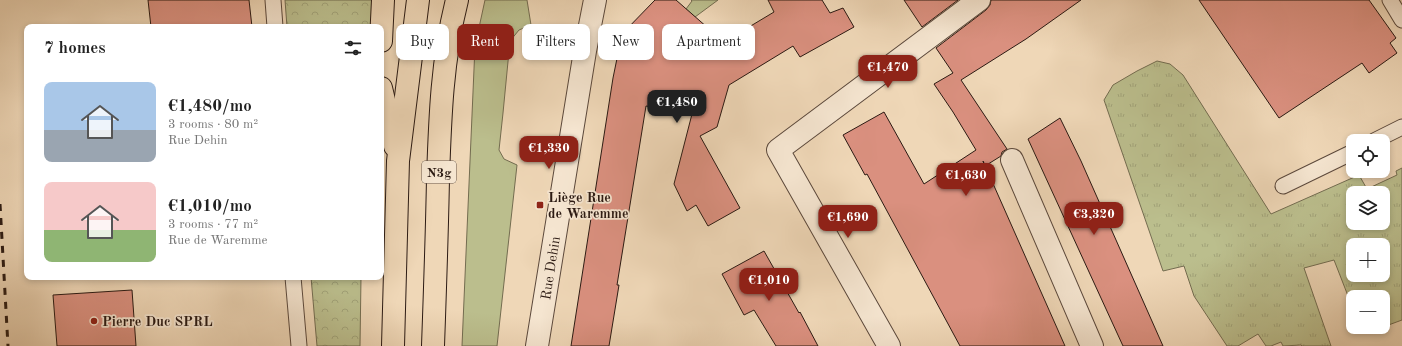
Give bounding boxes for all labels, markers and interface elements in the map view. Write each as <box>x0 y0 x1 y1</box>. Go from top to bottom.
chip: Buy <box>396 24 449 60</box>
chip: Rent <box>457 24 514 60</box>
chip: Filters <box>522 24 590 60</box>
chip: New <box>598 24 654 60</box>
chip: Apartment <box>662 24 755 60</box>
icon: filters <box>342 37 364 59</box>
text: 7 homes <box>44 40 106 57</box>
pin: €1,470 <box>855 55 921 89</box>
text: €1,470 <box>867 61 909 74</box>
pin: €1,480 <box>644 90 710 124</box>
text: €1,480 <box>656 96 698 109</box>
icon: home <box>76 98 124 146</box>
text: €1,480/mo <box>168 98 252 115</box>
text: 3 rooms · 80 m² <box>168 118 258 131</box>
text: Rue Dehin <box>168 134 228 147</box>
map controls <box>1346 134 1390 334</box>
button: locate <box>1346 134 1390 178</box>
pin: €1,330 <box>516 136 582 170</box>
text: €1,330 <box>528 142 570 155</box>
road number: N3g <box>422 161 456 183</box>
pin: €1,630 <box>933 163 999 197</box>
text: €1,630 <box>945 169 987 182</box>
button: layers <box>1346 186 1390 230</box>
place label: Liège Rue de Waremme <box>548 191 629 221</box>
icon: home <box>76 198 124 246</box>
text: €1,010/mo <box>168 198 252 215</box>
marker: Liège Rue de Waremme <box>535 200 545 210</box>
pin: €3,320 <box>1061 202 1127 236</box>
pin: €1,690 <box>815 205 881 239</box>
text: €3,320 <box>1073 208 1115 221</box>
text: €1,690 <box>827 211 869 224</box>
text: 3 rooms · 77 m² <box>168 218 258 231</box>
text: Rue de Waremme <box>168 234 267 247</box>
street label: Rue Dehin <box>539 235 563 301</box>
button: + <box>1346 238 1390 282</box>
pin: €1,010 <box>736 268 802 302</box>
text: €1,010 <box>748 274 790 287</box>
button: − <box>1346 290 1390 334</box>
place label: Pierre Duc SPRL <box>102 315 213 329</box>
marker: Pierre Duc SPRL <box>89 316 99 326</box>

